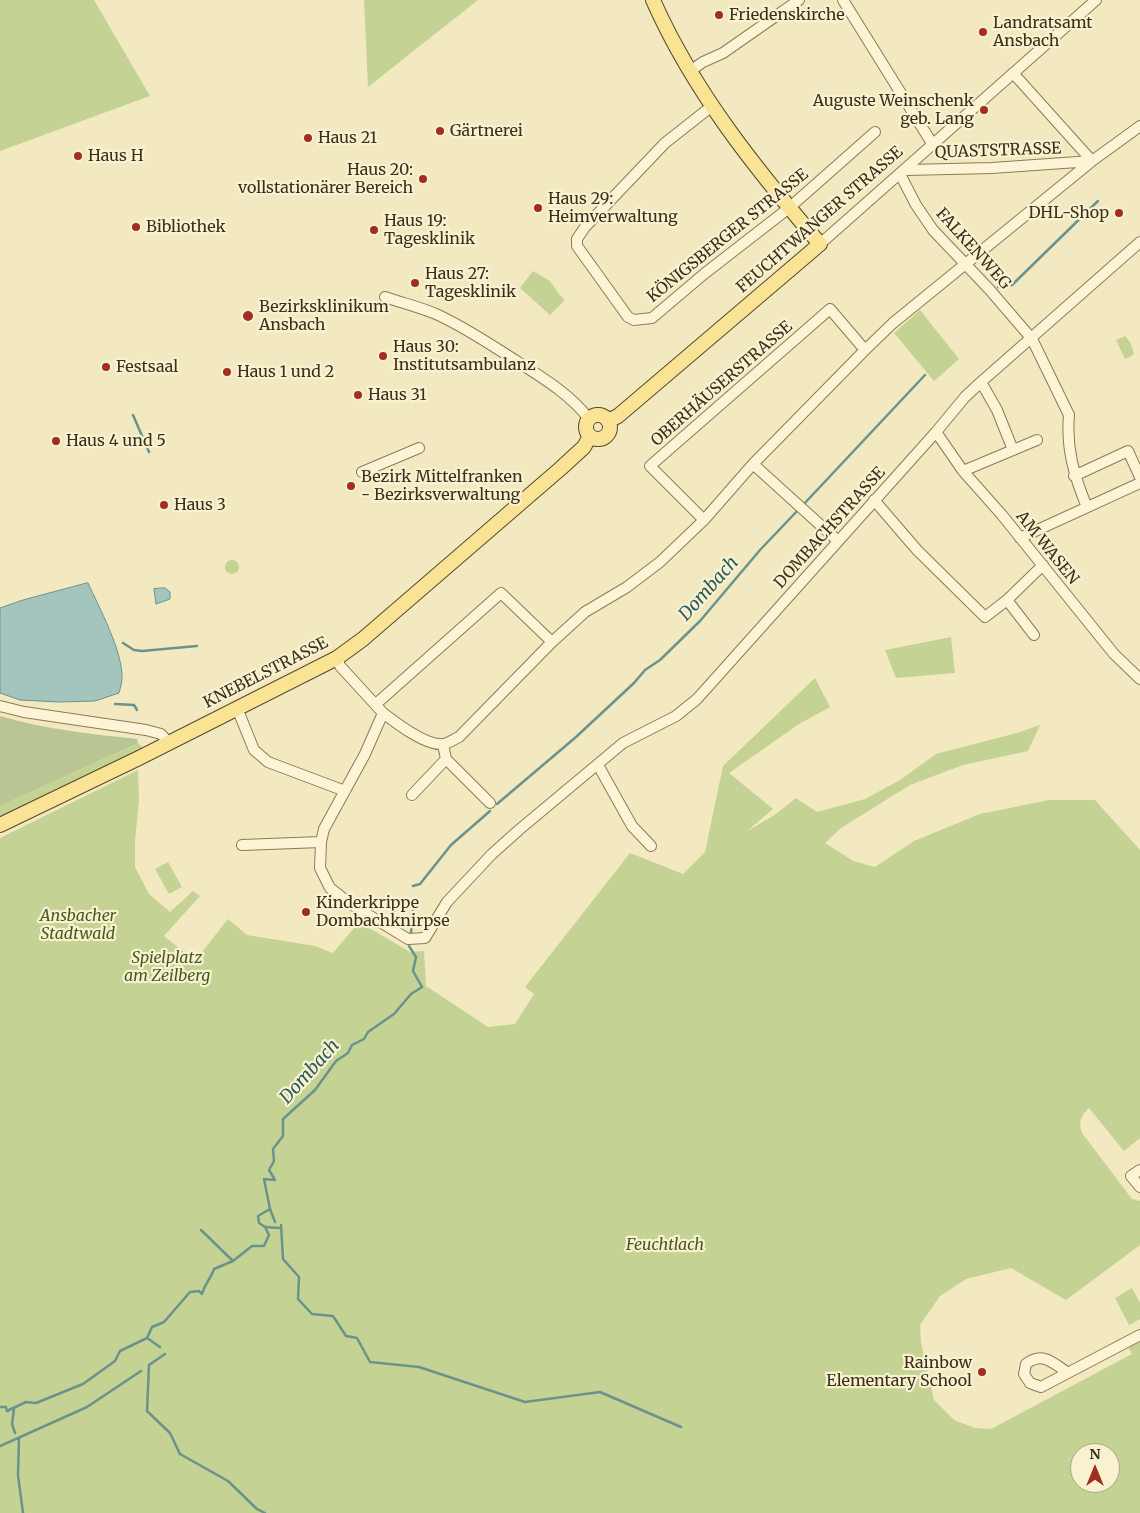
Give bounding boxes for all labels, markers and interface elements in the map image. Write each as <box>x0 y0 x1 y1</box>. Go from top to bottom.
place label: Friedenskirche <box>729 5 845 25</box>
marker: Friedenskirche <box>713 9 725 21</box>
place label: Landratsamt Ansbach <box>993 13 1093 51</box>
marker: Landratsamt Ansbach <box>977 26 989 38</box>
place label: Auguste Weinschenk geb. Lang <box>813 91 974 129</box>
marker: Auguste Weinschenk geb. Lang <box>978 104 990 116</box>
place label: Gärtnerei <box>450 121 523 141</box>
marker: Gärtnerei <box>434 125 446 137</box>
place label: Haus 21 <box>318 128 377 148</box>
marker: Haus 21 <box>302 132 314 144</box>
street label: QUASTSTRASSE <box>934 139 1062 163</box>
street label: FEUCHTWANGER STRASSE <box>733 143 907 297</box>
place label: Haus H <box>88 146 144 166</box>
marker: Haus H <box>72 150 84 162</box>
place label: Haus 20: vollstationärer Bereich <box>238 160 413 198</box>
street label: KÖNIGSBERGER STRASSE <box>644 165 812 307</box>
marker: Haus 20: vollstationärer Bereich <box>417 173 429 185</box>
place label: Haus 29: Heimverwaltung <box>548 189 678 227</box>
marker: Haus 29: Heimverwaltung <box>532 202 544 214</box>
place label: DHL-Shop <box>1029 203 1109 223</box>
street label: FALKENWEG <box>932 205 1014 293</box>
marker: DHL-Shop <box>1113 207 1125 219</box>
place label: Haus 19: Tagesklinik <box>384 211 475 249</box>
place label: Bibliothek <box>146 217 226 237</box>
marker: Bibliothek <box>130 221 142 233</box>
marker: Haus 19: Tagesklinik <box>368 224 380 236</box>
place label: Haus 27: Tagesklinik <box>425 264 516 302</box>
marker: Haus 27: Tagesklinik <box>409 277 421 289</box>
place label: Bezirksklinikum Ansbach <box>259 297 389 335</box>
marker: Bezirksklinikum Ansbach <box>241 309 255 323</box>
street label: OBERHÄUSERSTRASSE <box>647 317 797 451</box>
place label: Haus 30: Institutsambulanz <box>393 337 536 375</box>
marker: Haus 30: Institutsambulanz <box>377 350 389 362</box>
place label: Festsaal <box>116 357 178 377</box>
marker: Festsaal <box>100 361 112 373</box>
place label: Haus 1 und 2 <box>237 362 334 382</box>
marker: Haus 1 und 2 <box>221 366 233 378</box>
place label: Haus 31 <box>368 385 426 405</box>
marker: Haus 31 <box>352 389 364 401</box>
place label: Haus 4 und 5 <box>66 431 166 451</box>
marker: Haus 4 und 5 <box>50 435 62 447</box>
street label: DOMBACHSTRASSE <box>770 463 890 593</box>
place label: Bezirk Mittelfranken - Bezirksverwaltung <box>361 467 523 505</box>
marker: Bezirk Mittelfranken - Bezirksverwaltung <box>345 480 357 492</box>
place label: Haus 3 <box>174 495 226 515</box>
marker: Haus 3 <box>158 499 170 511</box>
street label: AM WASEN <box>1012 507 1082 589</box>
water label: Dombach <box>675 553 743 625</box>
street label: KNEBELSTRASSE <box>201 633 331 713</box>
place label: Kinderkrippe Dombachknirpse <box>316 893 450 931</box>
park label: Ansbacher Stadtwald <box>40 906 116 944</box>
marker: Kinderkrippe Dombachknirpse <box>300 906 312 918</box>
park label: Spielplatz am Zeilberg <box>124 948 210 986</box>
water label: Dombach <box>276 1036 344 1108</box>
park label: Feuchtlach <box>626 1235 704 1255</box>
place label: Rainbow Elementary School <box>826 1353 972 1391</box>
marker: Rainbow Elementary School <box>976 1366 988 1378</box>
north arrow <box>1070 1443 1120 1493</box>
text: N <box>1089 1445 1101 1463</box>

